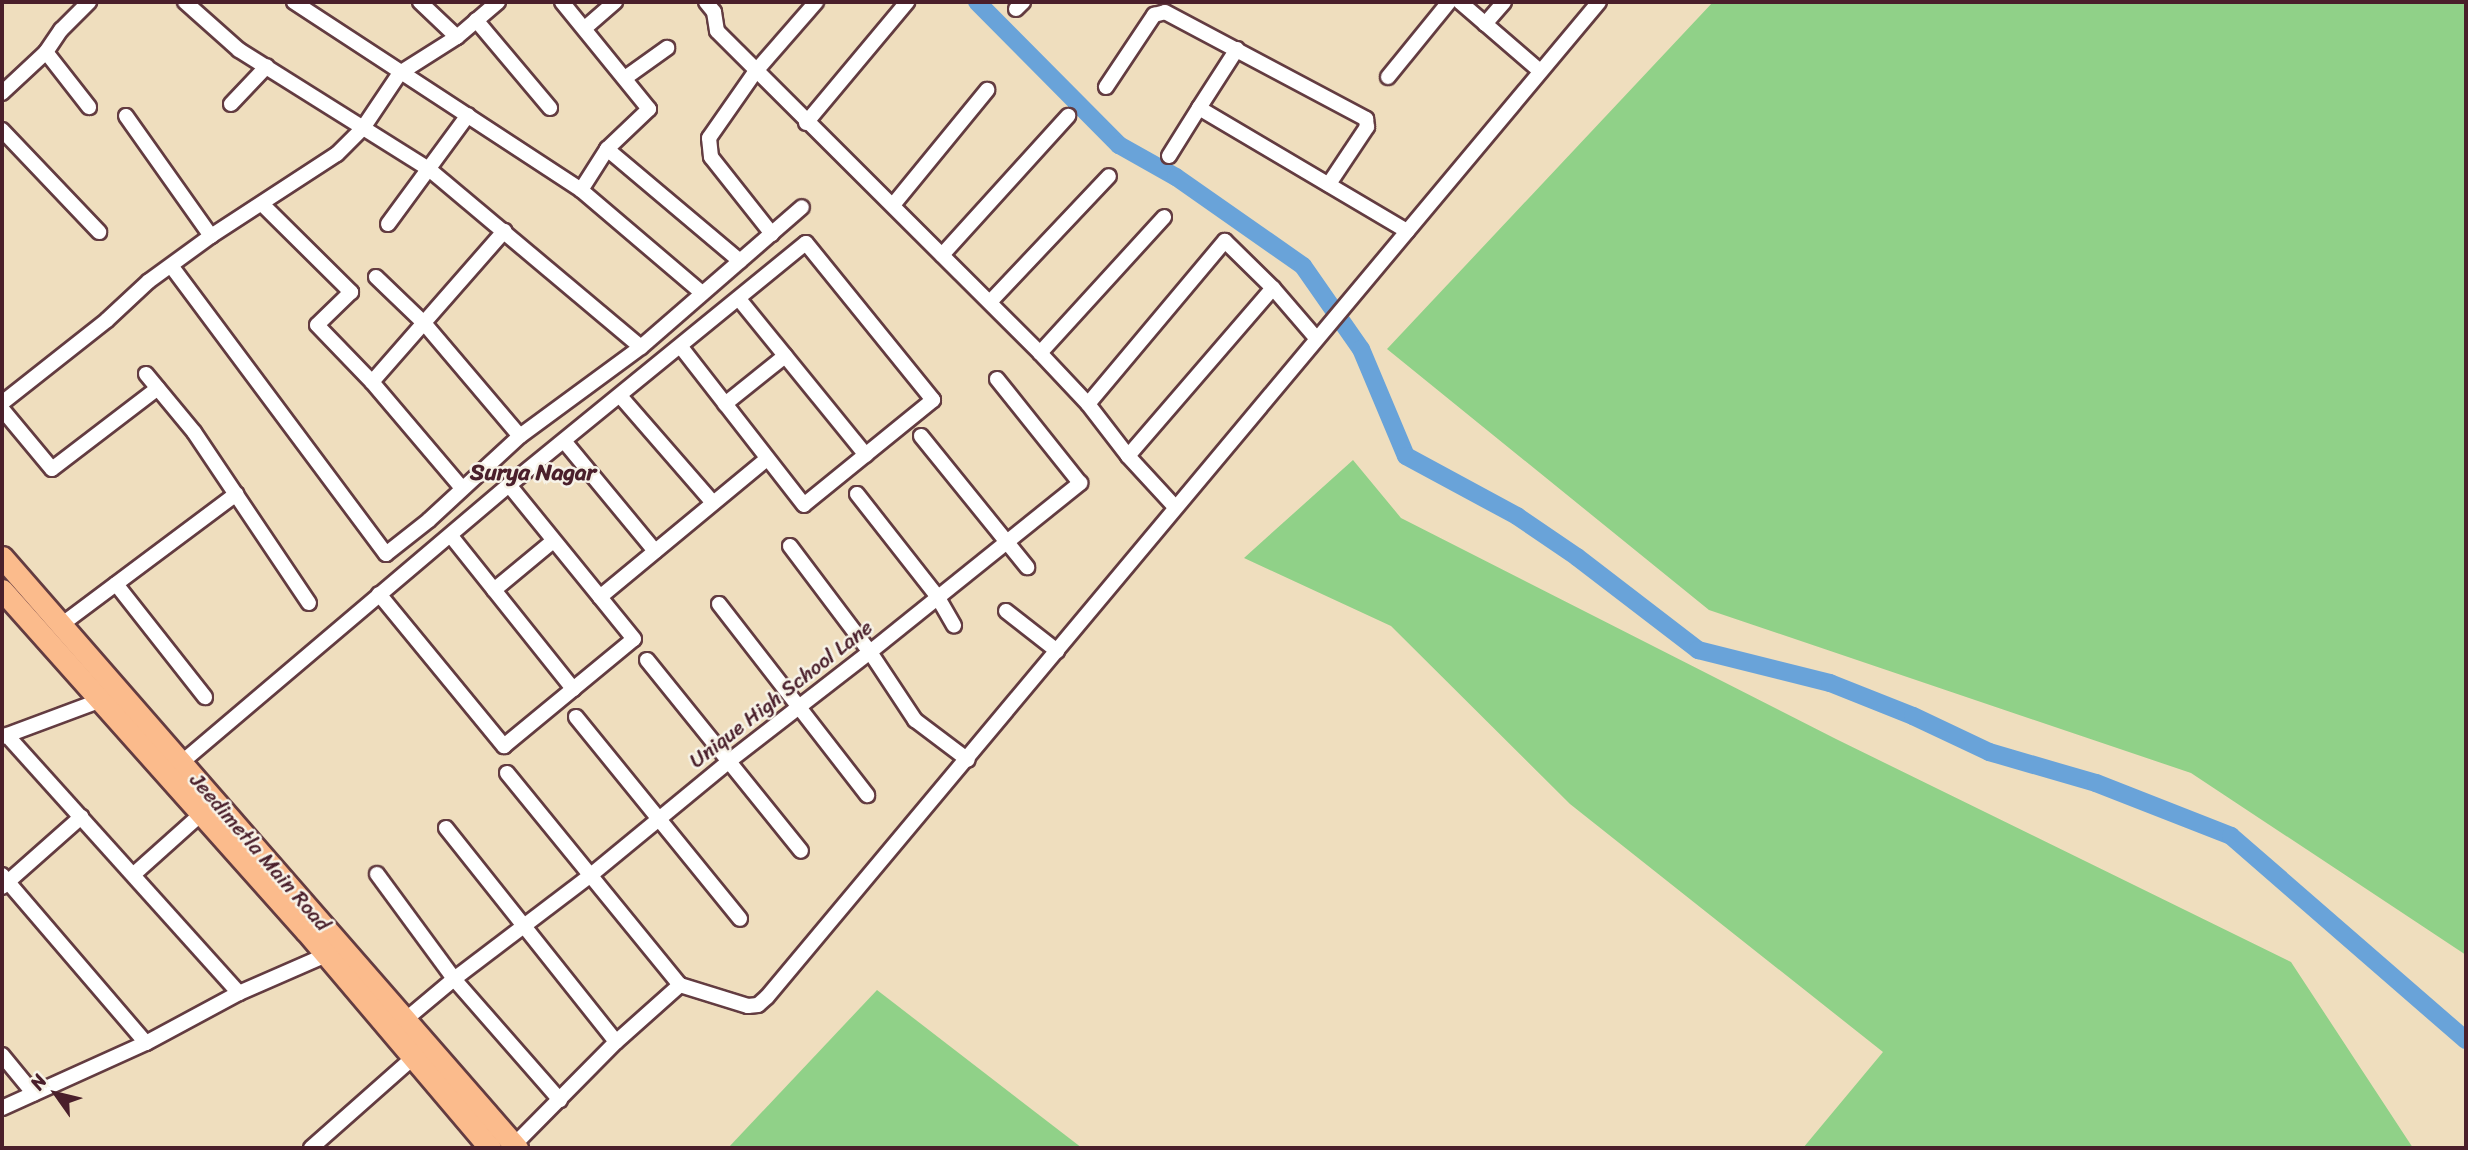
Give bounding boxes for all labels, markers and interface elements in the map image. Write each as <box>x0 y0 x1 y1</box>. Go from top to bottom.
district label: Surya Nagar <box>470 459 596 487</box>
street label: Unique High School Lane <box>684 615 878 773</box>
street label: Jeedimetla Main Road <box>185 768 335 936</box>
north arrow <box>21 1059 91 1129</box>
text: N <box>21 1067 56 1097</box>

